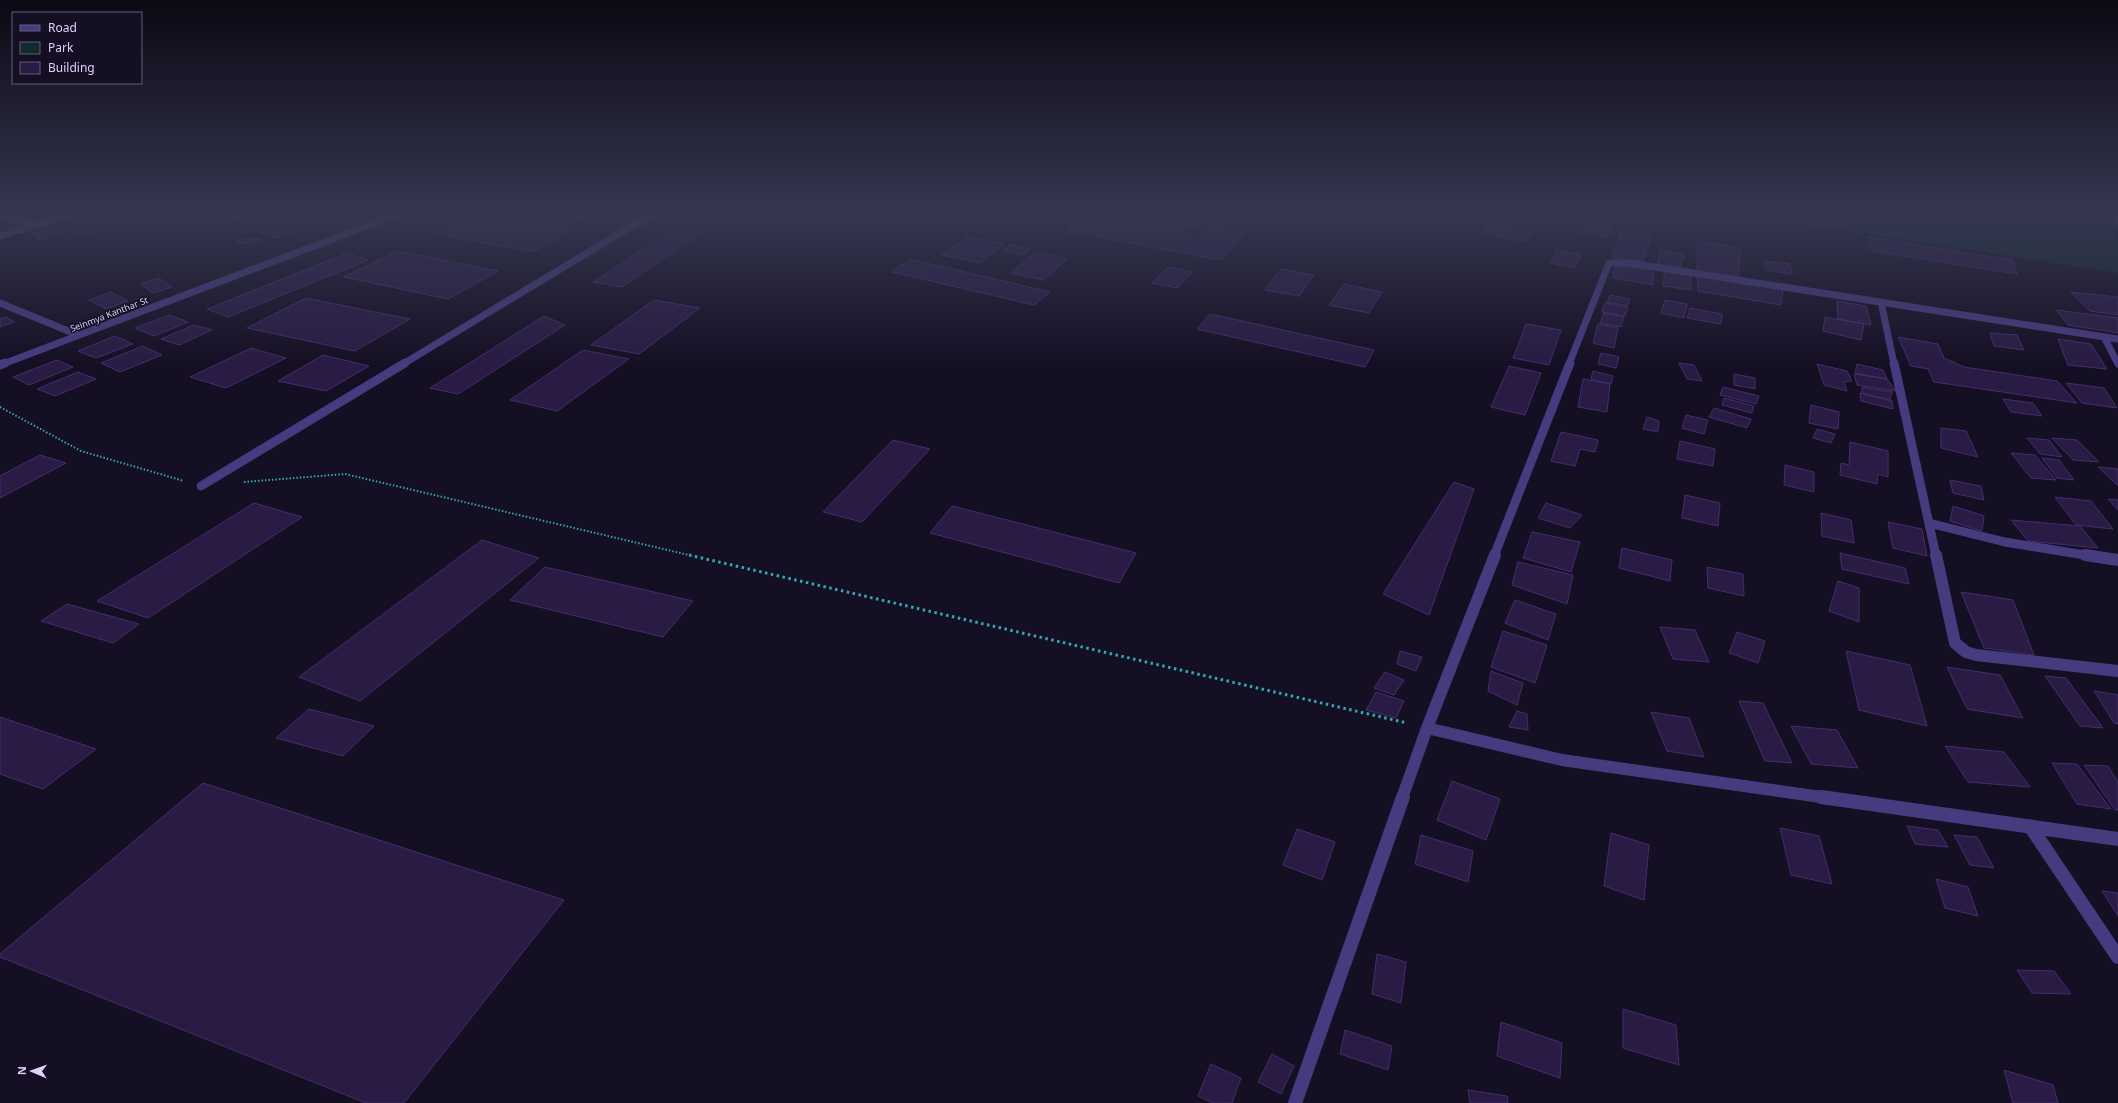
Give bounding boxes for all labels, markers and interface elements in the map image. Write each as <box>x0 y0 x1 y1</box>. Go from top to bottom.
legend <box>12 12 142 84</box>
text: Road <box>48 19 77 36</box>
text: Park <box>48 39 74 56</box>
text: Building <box>48 59 95 76</box>
street label: Seinmya Kanthar St <box>68 293 151 335</box>
north arrow <box>12 1051 52 1091</box>
text: N <box>14 1066 29 1075</box>

